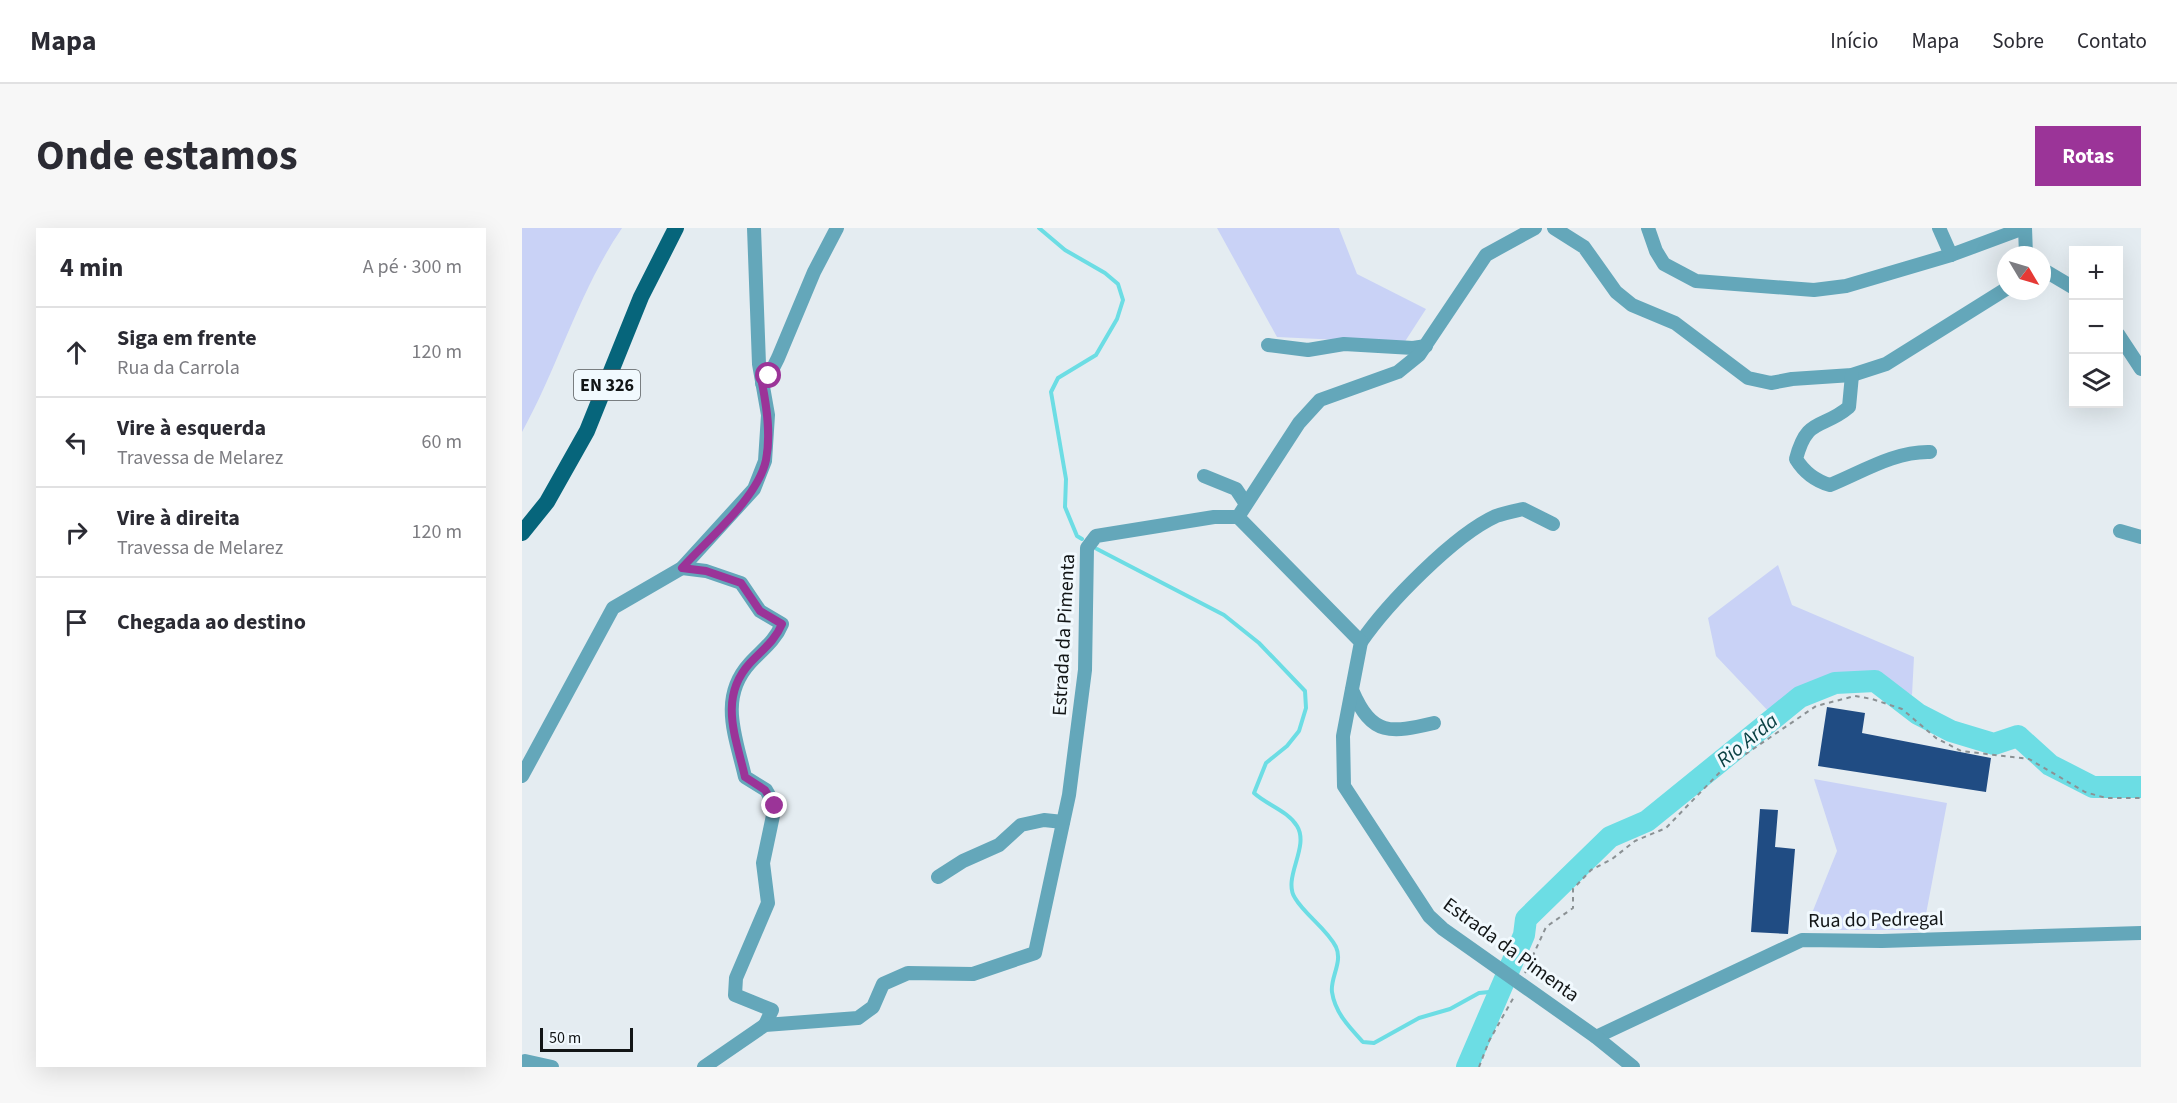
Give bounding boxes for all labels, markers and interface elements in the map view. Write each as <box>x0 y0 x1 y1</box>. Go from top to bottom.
text: Mapa <box>30 21 97 61</box>
text: Início <box>1830 26 1878 56</box>
text: Mapa <box>1911 26 1959 56</box>
text: Sobre <box>1992 26 2044 56</box>
text: Contato <box>2077 26 2147 56</box>
text: Onde estamos <box>36 126 298 186</box>
button: Rotas <box>2035 126 2141 186</box>
north arrow <box>1997 246 2051 300</box>
map controls <box>2069 246 2123 408</box>
button: + <box>2069 246 2123 300</box>
text: 4 min <box>60 249 123 286</box>
text: A pé · 300 m <box>363 253 462 281</box>
button: − <box>2069 300 2123 354</box>
text: Siga em frente <box>117 322 257 354</box>
icon: ahead <box>60 336 93 369</box>
text: 120 m <box>412 338 462 366</box>
text: Rua da Carrola <box>117 354 240 382</box>
button: layers <box>2069 354 2123 408</box>
route start <box>755 362 781 388</box>
road number: EN 326 <box>574 370 640 400</box>
text: Vire à esquerda <box>117 412 266 444</box>
icon: left <box>60 426 93 459</box>
text: 60 m <box>422 428 462 456</box>
text: Travessa de Melarez <box>117 444 283 472</box>
text: Vire à direita <box>117 502 240 534</box>
icon: right <box>60 516 93 549</box>
text: 120 m <box>412 518 462 546</box>
text: Travessa de Melarez <box>117 534 283 562</box>
street label: Estrada da Pimenta <box>1046 553 1082 717</box>
icon: arrive <box>60 606 93 639</box>
text: Chegada ao destino <box>117 606 306 638</box>
water label: Rio Arda <box>1710 706 1784 774</box>
route end <box>761 792 787 818</box>
street label: Estrada da Pimenta <box>1437 891 1585 1009</box>
street label: Rua do Pedregal <box>1808 905 1944 935</box>
scale bar <box>540 1025 633 1052</box>
text: 50 m <box>549 1027 581 1049</box>

